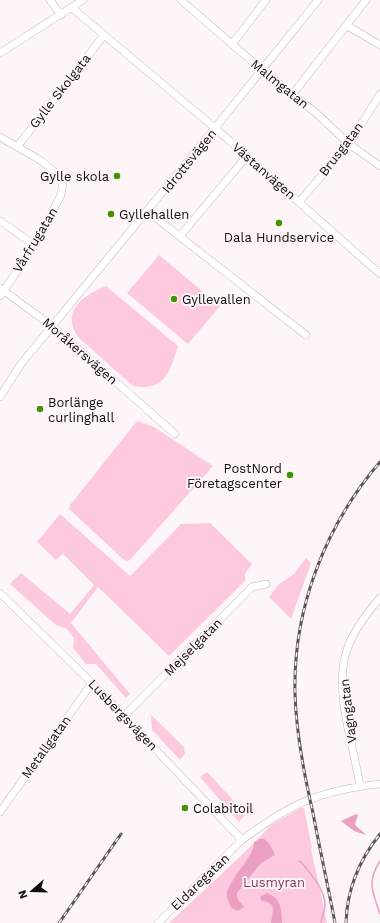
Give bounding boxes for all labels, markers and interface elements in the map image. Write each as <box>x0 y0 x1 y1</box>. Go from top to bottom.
street label: Gylle Skolgata <box>26 50 94 131</box>
street label: Malmgatan <box>248 56 312 112</box>
street label: Brusgatan <box>316 119 366 179</box>
street label: Idrottsvägen <box>159 126 219 196</box>
street label: Västanvägen <box>229 139 299 203</box>
place label: Gylle skola <box>40 169 110 184</box>
marker: Gylle skola <box>112 171 122 181</box>
street label: Vårfrugatan <box>10 205 60 275</box>
place label: Gyllehallen <box>119 207 189 222</box>
marker: Gyllehallen <box>106 209 116 219</box>
marker: Dala Hundservice <box>274 218 284 228</box>
place label: Dala Hundservice <box>224 230 334 245</box>
place label: Gyllevallen <box>182 292 251 307</box>
marker: Gyllevallen <box>169 294 179 304</box>
street label: Moråkersvägen <box>40 314 120 388</box>
place label: Borlänge curlinghall <box>48 395 114 425</box>
marker: Borlänge curlinghall <box>35 404 45 414</box>
place label: PostNord Företagscenter <box>187 461 282 491</box>
marker: PostNord Företagscenter <box>285 470 295 480</box>
street label: Mejselgatan <box>161 615 225 679</box>
street label: Lusbergsvägen <box>85 676 161 754</box>
street label: Vagngatan <box>337 678 359 744</box>
street label: Metallgatan <box>18 713 74 781</box>
place label: Colabitoil <box>193 801 253 816</box>
marker: Colabitoil <box>180 803 190 813</box>
street label: Eldaregatan <box>168 850 232 914</box>
north arrow <box>12 871 52 911</box>
park label: Lusmyran <box>243 875 305 890</box>
text: N <box>16 888 31 900</box>

